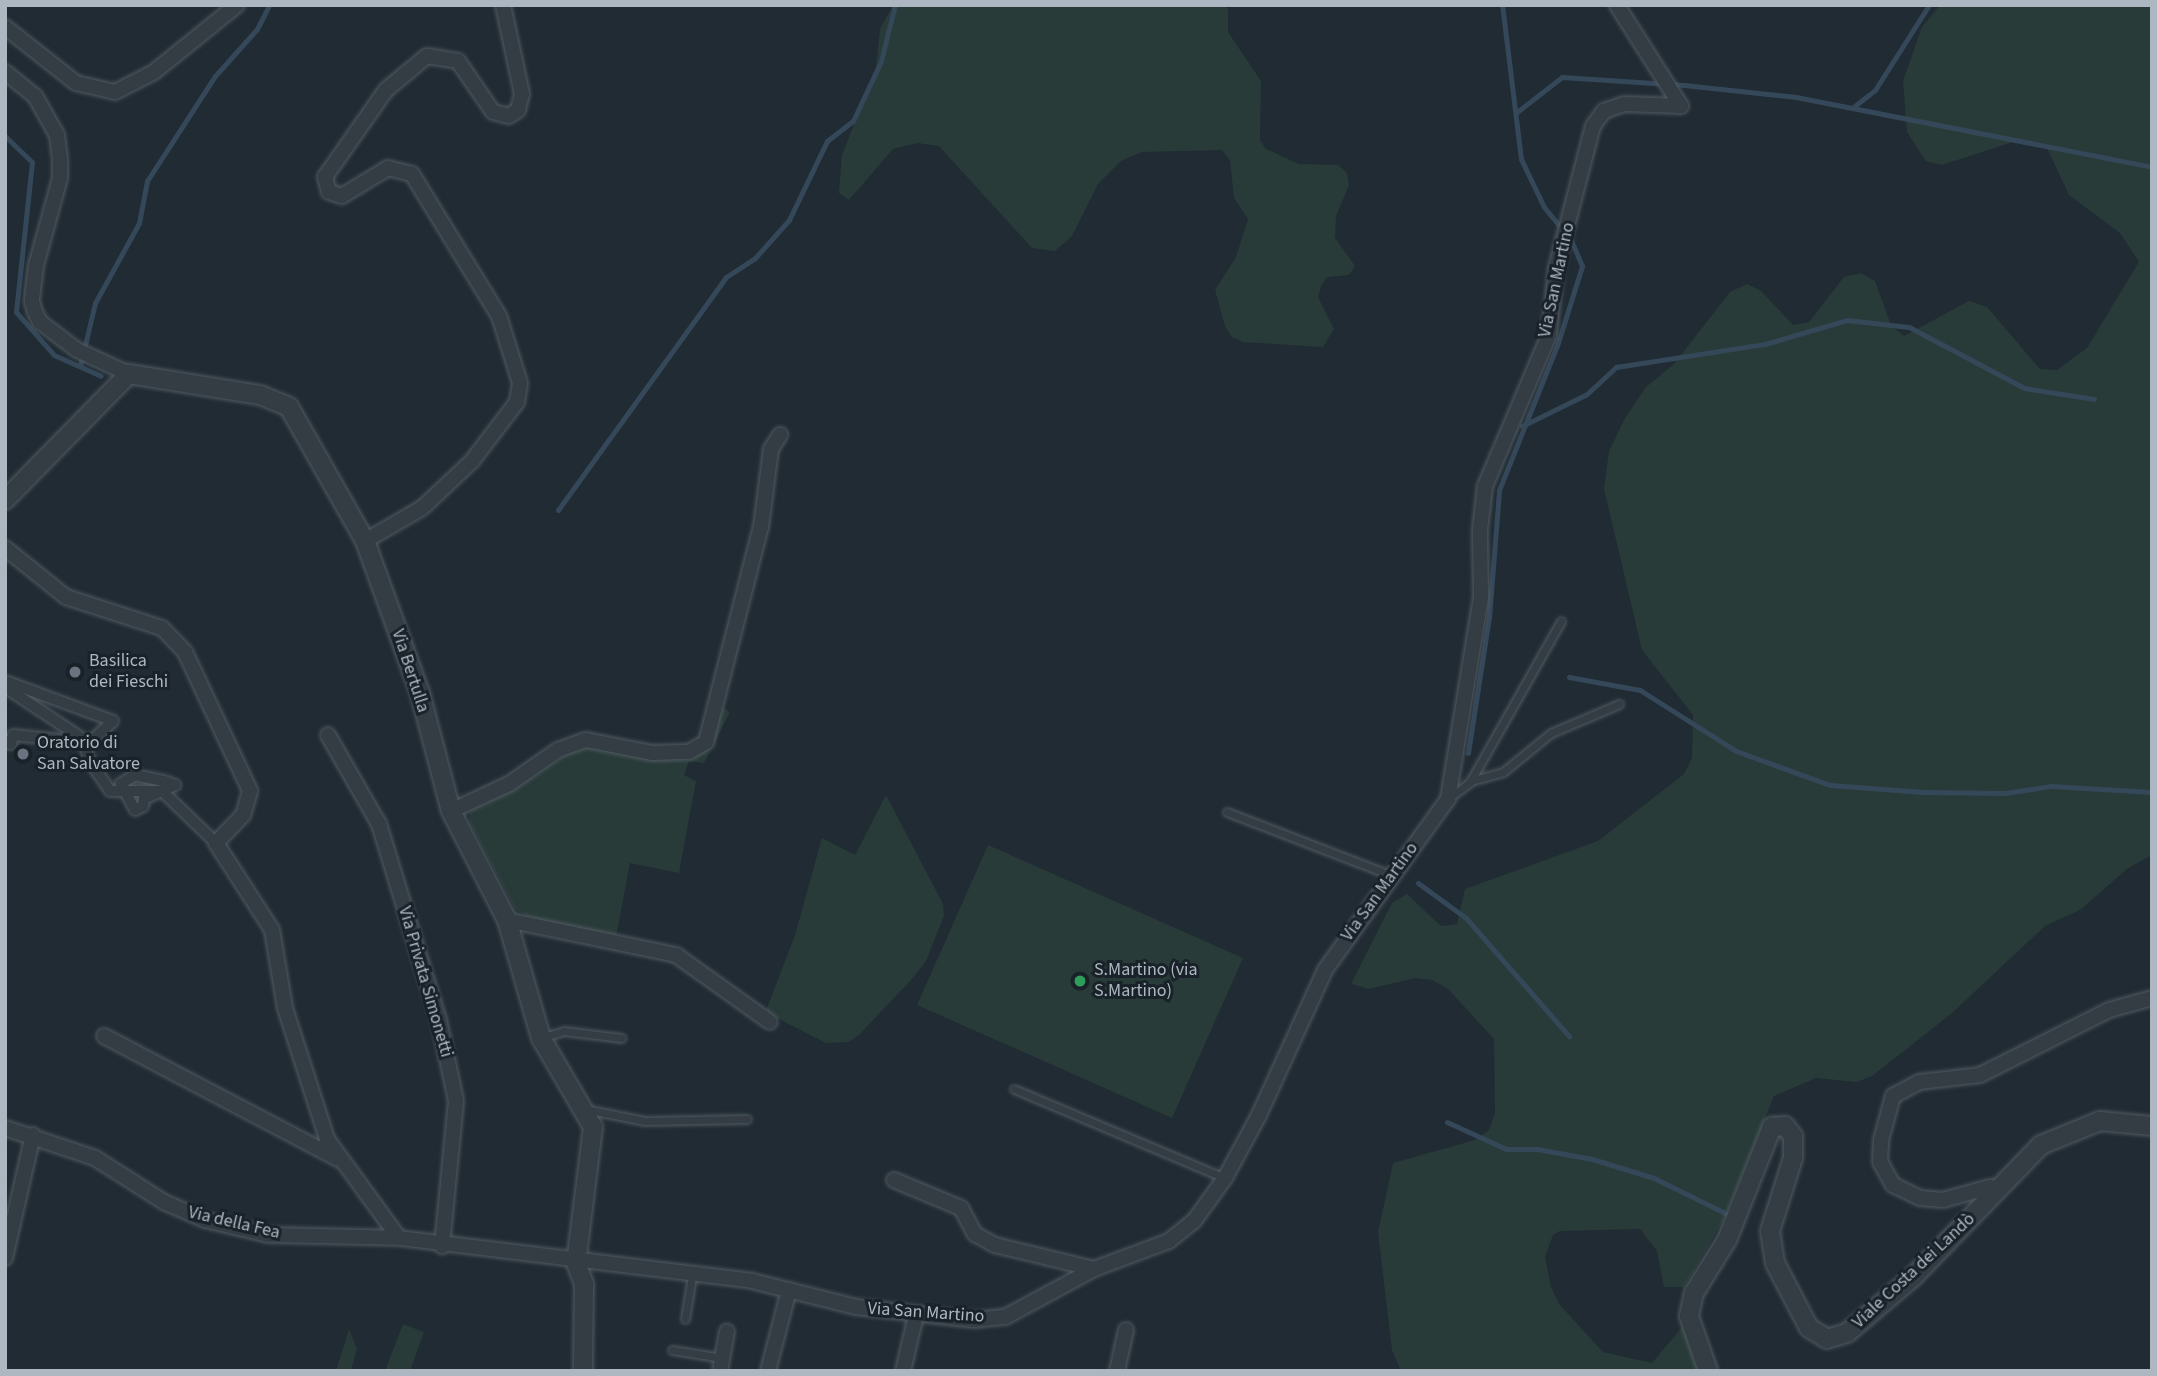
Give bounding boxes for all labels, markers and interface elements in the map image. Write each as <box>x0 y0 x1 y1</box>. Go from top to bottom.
street label: Via San Martino <box>1534 221 1580 339</box>
street label: Via Bertulla <box>386 627 434 715</box>
place label: Basilica dei Fieschi <box>89 651 168 694</box>
marker: Basilica dei Fieschi <box>67 664 83 680</box>
place label: Oratorio di San Salvatore <box>37 733 140 776</box>
marker: Oratorio di San Salvatore <box>15 746 31 762</box>
street label: Via San Martino <box>1337 838 1423 946</box>
street label: Via Privata Simonetti <box>393 904 457 1060</box>
place label: S.Martino (via S.Martino) <box>1094 960 1198 1002</box>
marker: S.Martino (via S.Martino) <box>1072 973 1088 989</box>
street label: Via della Fea <box>186 1202 282 1244</box>
street label: Viale Costa dei Landò <box>1848 1209 1980 1333</box>
street label: Via San Martino <box>867 1298 985 1328</box>

